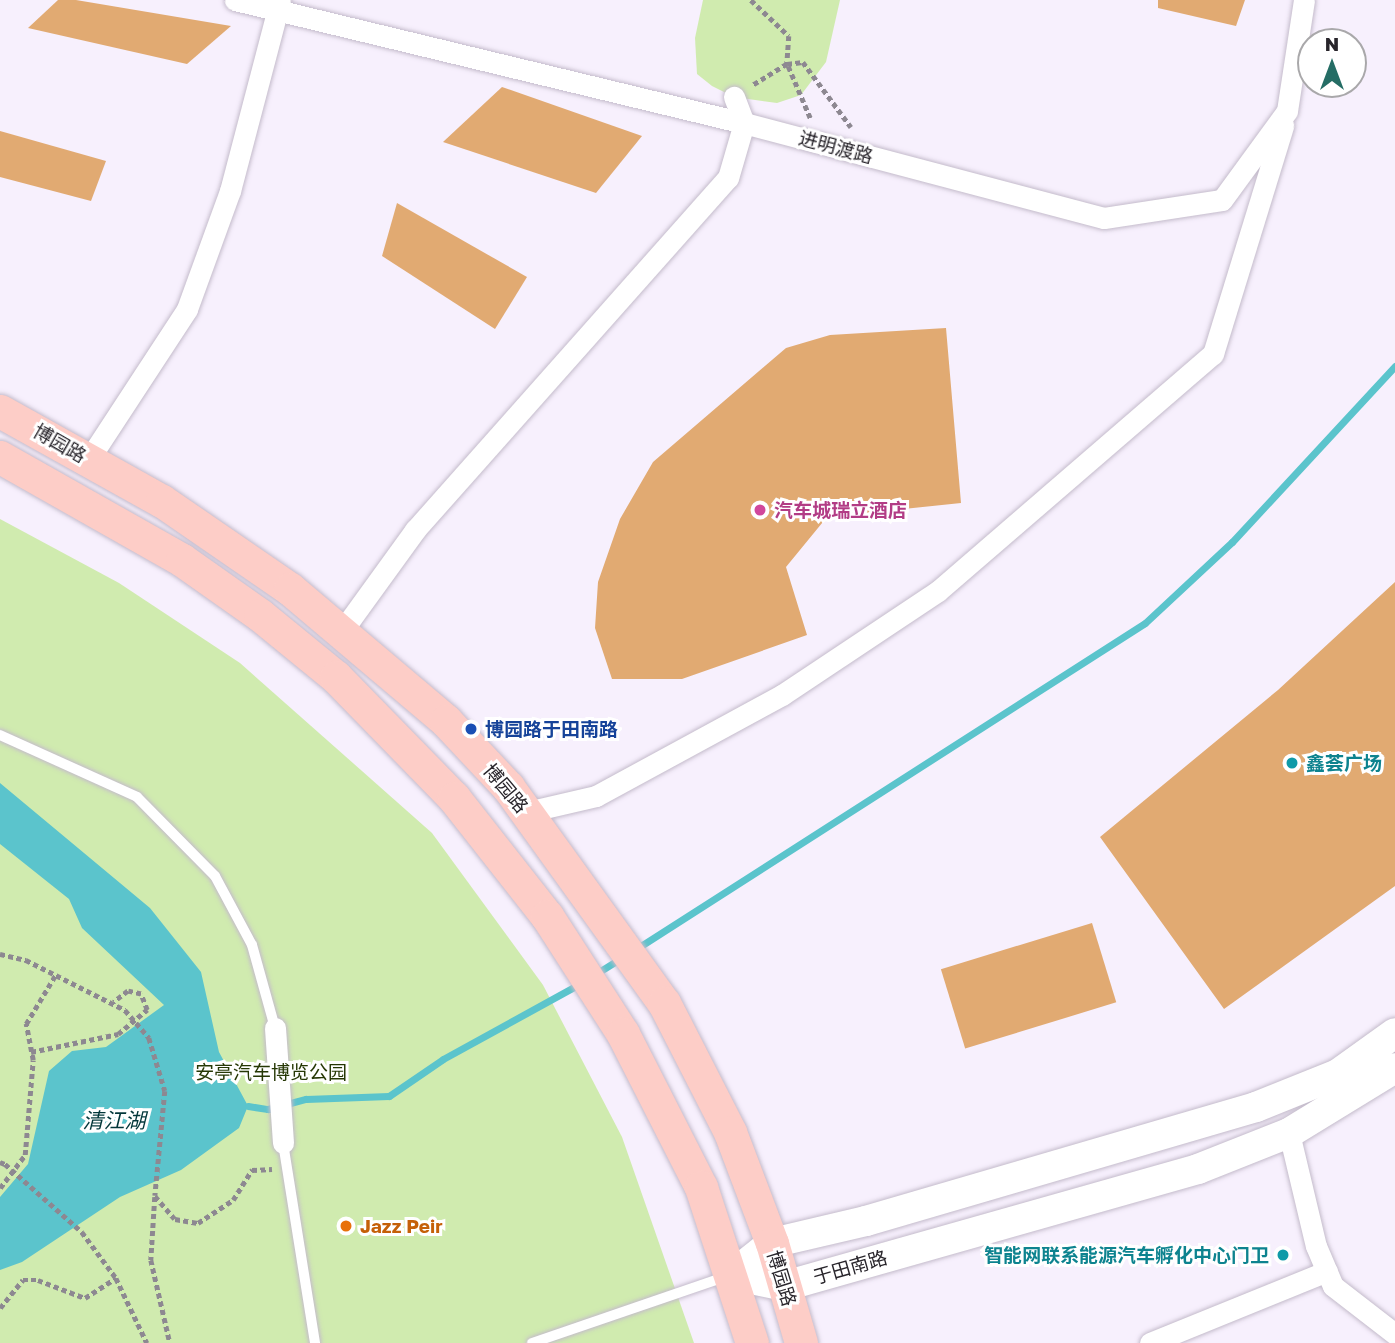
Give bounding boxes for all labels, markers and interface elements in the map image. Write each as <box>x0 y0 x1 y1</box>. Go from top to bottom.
north arrow <box>1297 28 1367 98</box>
text: N <box>1325 32 1339 55</box>
street label: 进明渡路 <box>796 126 876 168</box>
street label: 博园路 <box>30 419 90 467</box>
place label: 汽车城瑞立酒店 <box>774 499 907 521</box>
marker: 汽车城瑞立酒店 <box>752 502 768 518</box>
place label: 博园路于田南路 <box>485 718 618 740</box>
marker: 博园路于田南路 <box>463 721 479 737</box>
place label: 鑫荟广场 <box>1306 752 1382 774</box>
marker: 鑫荟广场 <box>1284 755 1300 771</box>
street label: 博园路 <box>479 759 533 817</box>
park label: 安亭汽车博览公园 <box>195 1061 347 1083</box>
water label: 清江湖 <box>83 1107 145 1133</box>
place label: Jazz Peir <box>360 1215 443 1237</box>
marker: Jazz Peir <box>338 1218 354 1234</box>
place label: 智能网联系能源汽车孵化中心门卫 <box>984 1244 1269 1266</box>
street label: 于田南路 <box>810 1246 890 1288</box>
street label: 博园路 <box>763 1247 801 1309</box>
marker: 智能网联系能源汽车孵化中心门卫 <box>1275 1247 1291 1263</box>

